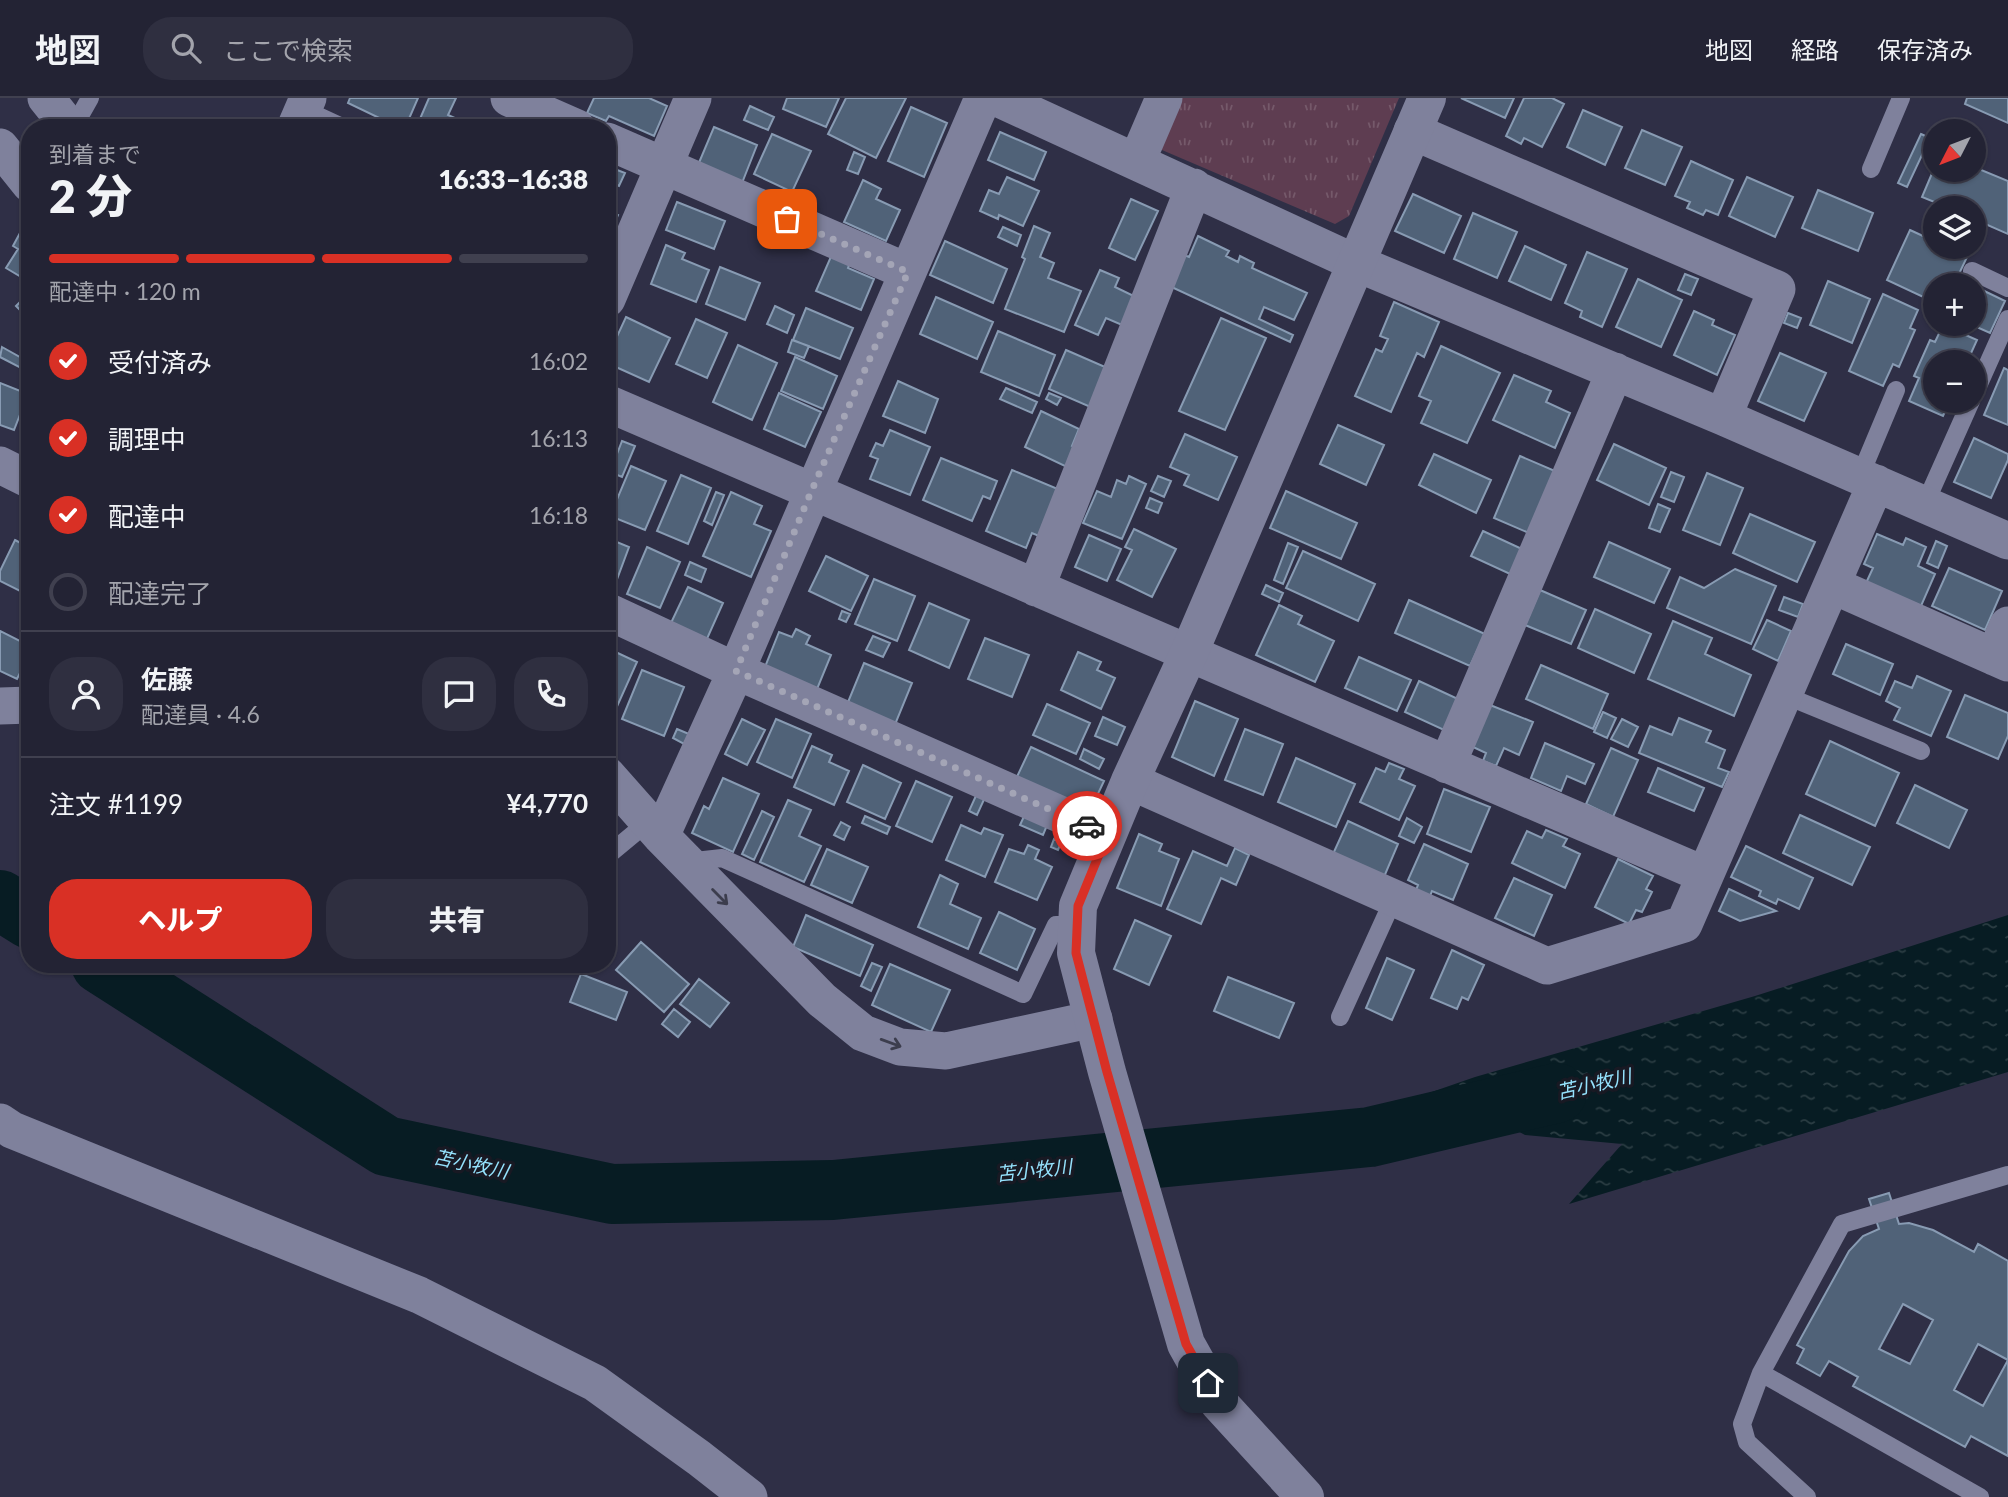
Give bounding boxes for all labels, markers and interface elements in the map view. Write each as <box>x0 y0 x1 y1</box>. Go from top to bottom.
search box <box>143 17 633 80</box>
text: 地図 <box>35 29 101 69</box>
icon: search <box>167 29 205 67</box>
text: ここで検索 <box>223 34 353 66</box>
text: 地図 <box>1705 35 1753 64</box>
text: 経路 <box>1791 35 1839 64</box>
text: 保存済み <box>1877 35 1973 64</box>
north arrow <box>1923 119 1986 182</box>
map controls <box>1923 119 1986 413</box>
text: 到着まで <box>49 140 141 168</box>
text: 16:33–16:38 <box>438 163 588 195</box>
text: 2 分 <box>49 168 132 223</box>
pin <box>757 189 817 249</box>
button: layers <box>1923 196 1986 259</box>
icon: bag <box>768 200 806 238</box>
button: + <box>1923 273 1986 336</box>
text: 配達中 · 120 m <box>49 277 201 305</box>
icon: check <box>49 342 87 380</box>
text: 受付済み <box>108 346 212 378</box>
text: 16:02 <box>529 347 588 375</box>
button: − <box>1923 350 1986 413</box>
icon: check <box>49 419 87 457</box>
text: 調理中 <box>108 423 186 455</box>
text: 16:13 <box>529 424 588 452</box>
icon: check <box>49 496 87 534</box>
text: 配達中 <box>108 500 186 532</box>
text: 16:18 <box>529 501 588 529</box>
text: 配達完了 <box>108 577 212 609</box>
button: person <box>49 657 123 731</box>
button: chat <box>422 657 496 731</box>
button: phone <box>514 657 588 731</box>
text: 佐藤 <box>141 663 193 695</box>
text: 配達員 · 4.6 <box>141 700 260 728</box>
text: ¥4,770 <box>507 787 588 819</box>
text: 注文 #1199 <box>49 788 183 820</box>
courier <box>1052 791 1122 861</box>
icon: car <box>1068 807 1106 845</box>
button: ヘルプ <box>49 879 312 959</box>
button: 共有 <box>326 879 588 959</box>
one-way arrow <box>711 888 728 905</box>
one-way arrow <box>880 1038 902 1050</box>
water label: 苫小牧川 <box>1554 1063 1635 1103</box>
water label: 苫小牧川 <box>432 1144 513 1183</box>
water label: 苫小牧川 <box>995 1154 1075 1185</box>
pin <box>1178 1353 1238 1413</box>
icon: home <box>1189 1364 1227 1402</box>

